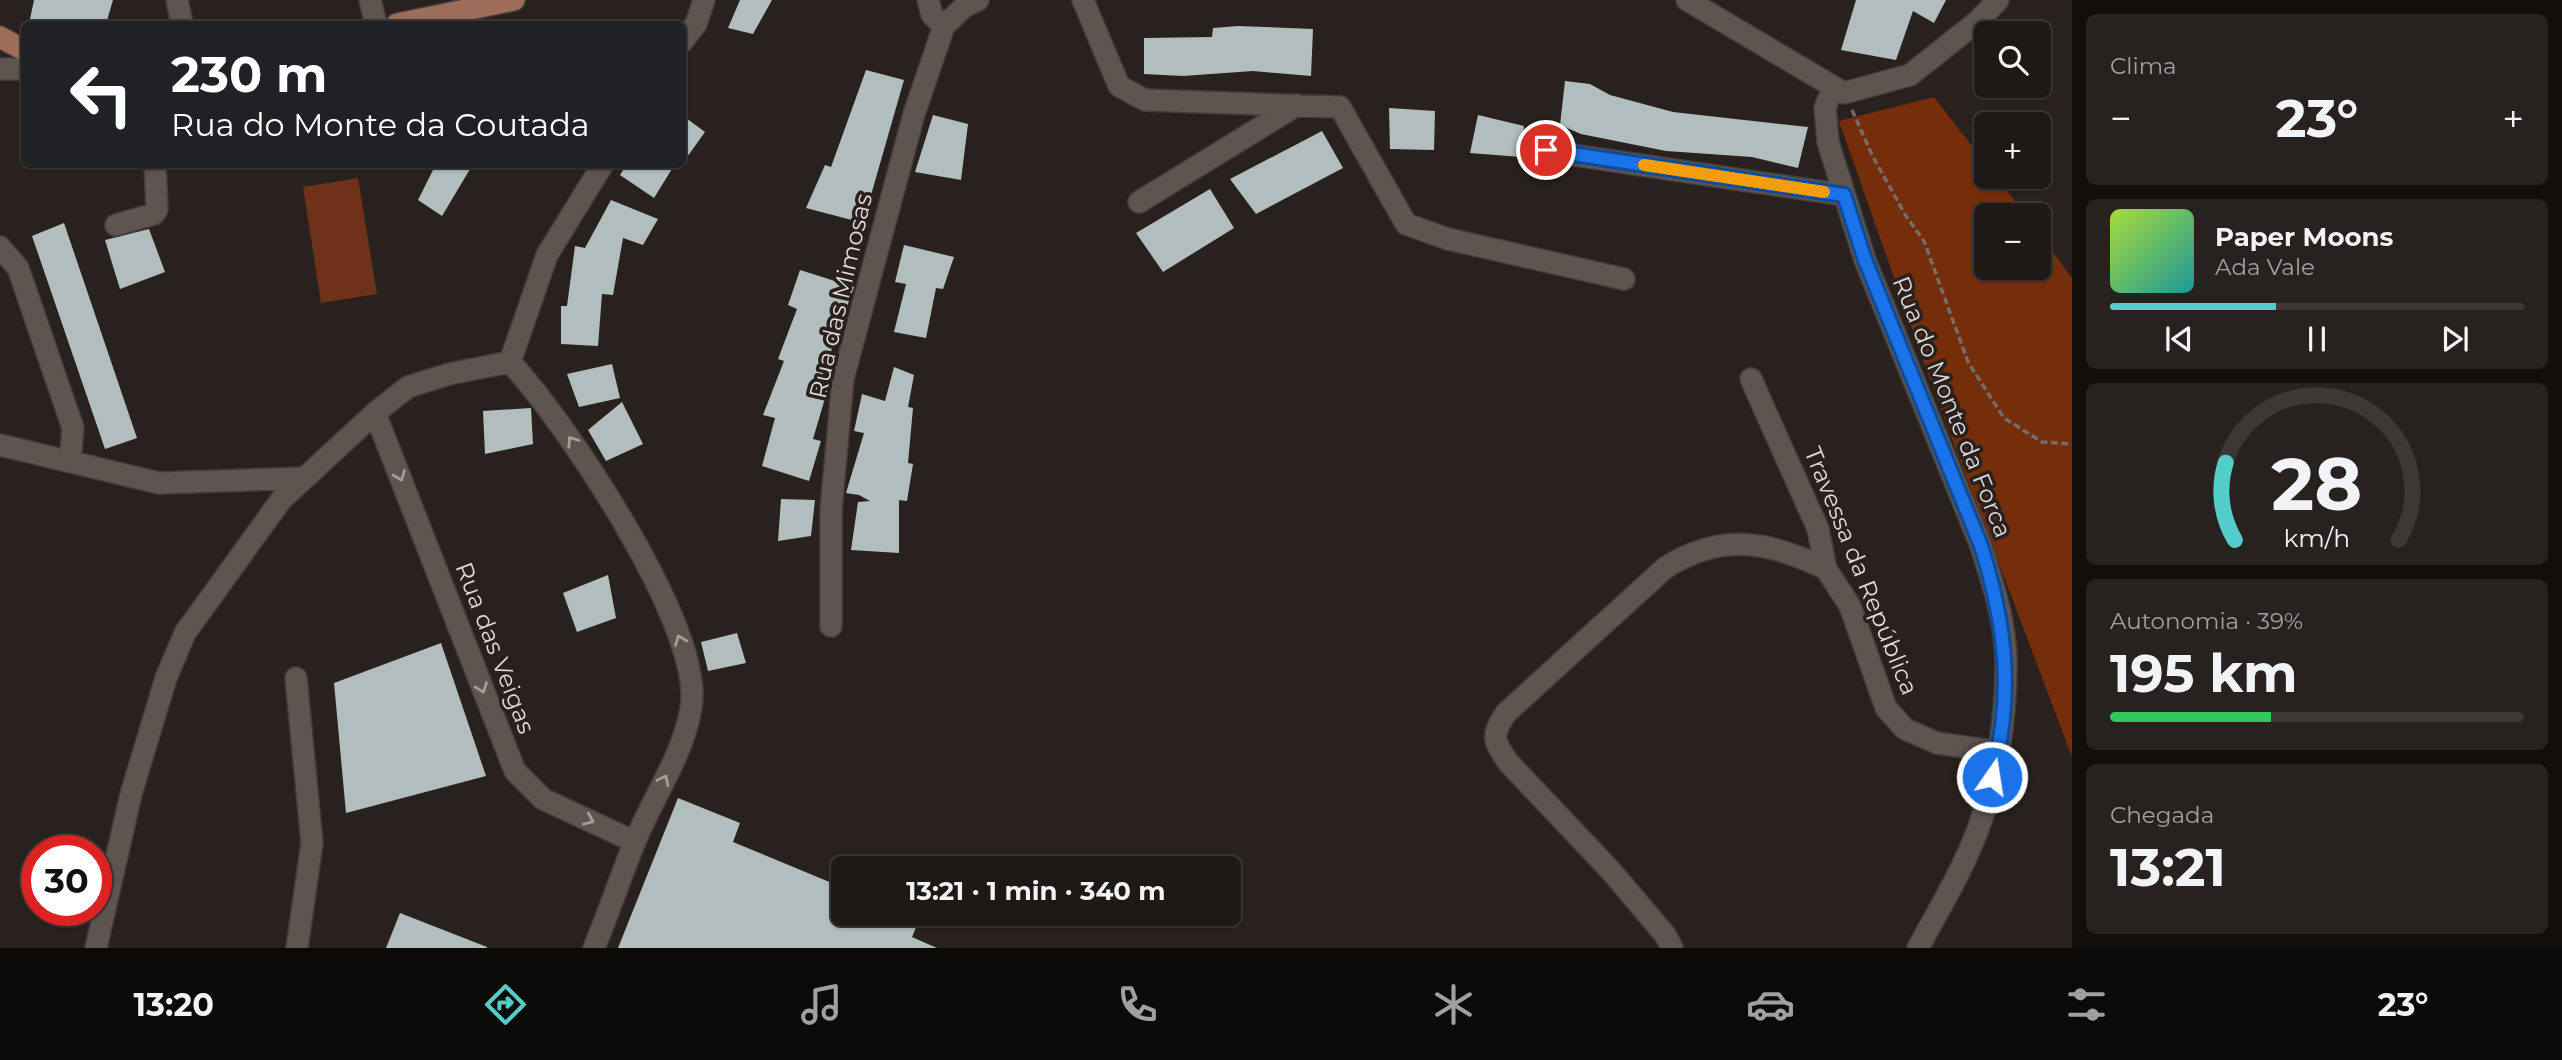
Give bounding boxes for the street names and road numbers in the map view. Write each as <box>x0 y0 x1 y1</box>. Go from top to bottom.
street label: Rua das Mimosas <box>803 190 878 401</box>
street label: Rua do Monte da Forca <box>1887 272 2018 542</box>
street label: Travessa da República <box>1798 443 1925 699</box>
street label: Rua das Veigas <box>449 558 541 738</box>

